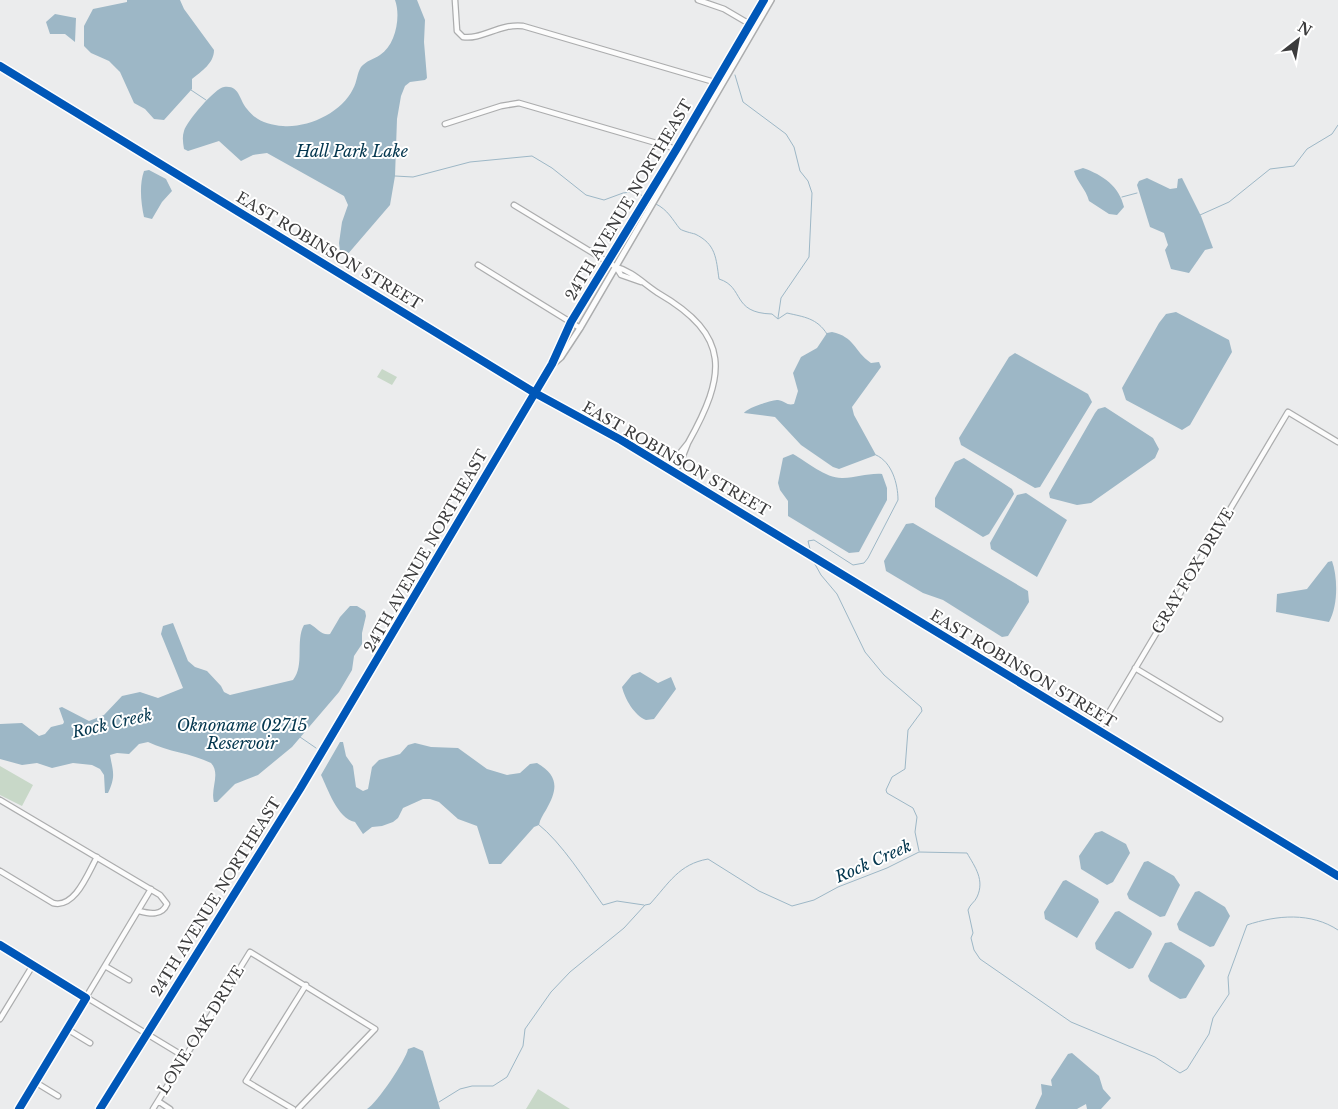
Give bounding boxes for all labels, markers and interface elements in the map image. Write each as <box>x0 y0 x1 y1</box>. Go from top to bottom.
north arrow <box>1273 15 1323 65</box>
text: N <box>1294 18 1315 40</box>
street label: 24TH AVENUE NORTHEAST <box>561 96 696 304</box>
water label: Hall Park Lake <box>295 141 409 161</box>
street label: EAST ROBINSON STREET <box>233 187 426 314</box>
street label: EAST ROBINSON STREET <box>579 397 773 520</box>
street label: 24TH AVENUE NORTHEAST <box>360 446 492 655</box>
street label: GRAY FOX DRIVE <box>1147 504 1238 637</box>
street label: EAST ROBINSON STREET <box>927 605 1120 732</box>
water label: Rock Creek <box>69 704 154 742</box>
water label: Oknoname 02715 Reservoir <box>177 715 308 753</box>
street label: 24TH AVENUE NORTHEAST <box>146 794 285 1000</box>
water label: Rock Creek <box>831 835 914 887</box>
street label: LONE OAK DRIVE <box>153 962 248 1098</box>

